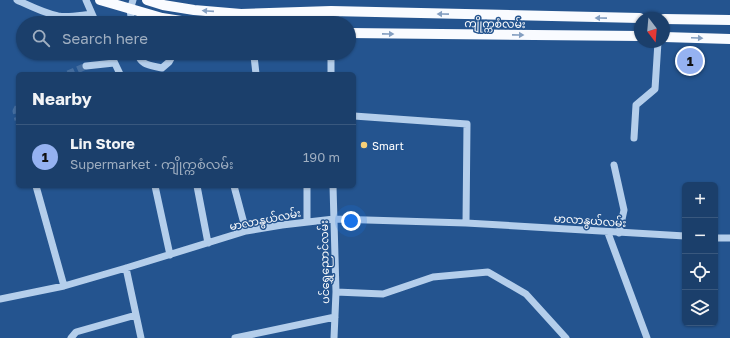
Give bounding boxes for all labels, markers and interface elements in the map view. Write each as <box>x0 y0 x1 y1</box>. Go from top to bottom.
one-way arrow <box>202 8 214 15</box>
one-way arrow <box>436 11 449 17</box>
north arrow <box>634 12 670 48</box>
one-way arrow <box>595 14 607 21</box>
search box <box>16 16 356 60</box>
street label: ကျိုက္ကစံလမ်း <box>464 16 526 33</box>
icon: search <box>30 27 52 49</box>
text: Search here <box>62 29 148 47</box>
one-way arrow <box>382 31 395 37</box>
one-way arrow <box>512 32 525 38</box>
one-way arrow <box>691 34 703 41</box>
pin: 1 <box>677 46 703 76</box>
text: Nearby <box>32 88 92 109</box>
text: Lin Store <box>70 134 135 152</box>
place label: Smart <box>372 139 404 152</box>
marker: Smart <box>359 140 369 150</box>
text: 1 <box>42 149 48 165</box>
text: 190 m <box>303 149 340 165</box>
text: Supermarket · ကျိုက္ကစံလမ်း <box>70 156 234 172</box>
map controls <box>682 182 718 326</box>
button: + <box>682 182 718 218</box>
street label: မာလာနွယ်လမ်း <box>228 206 303 235</box>
your location <box>341 211 361 231</box>
street label: မာလာနွယ်လမ်း <box>553 211 627 232</box>
button: − <box>682 218 718 254</box>
street label: ပင်ရွှေညောင်လမ်း <box>317 220 334 304</box>
button: locate <box>682 254 718 290</box>
button: layers <box>682 290 718 326</box>

